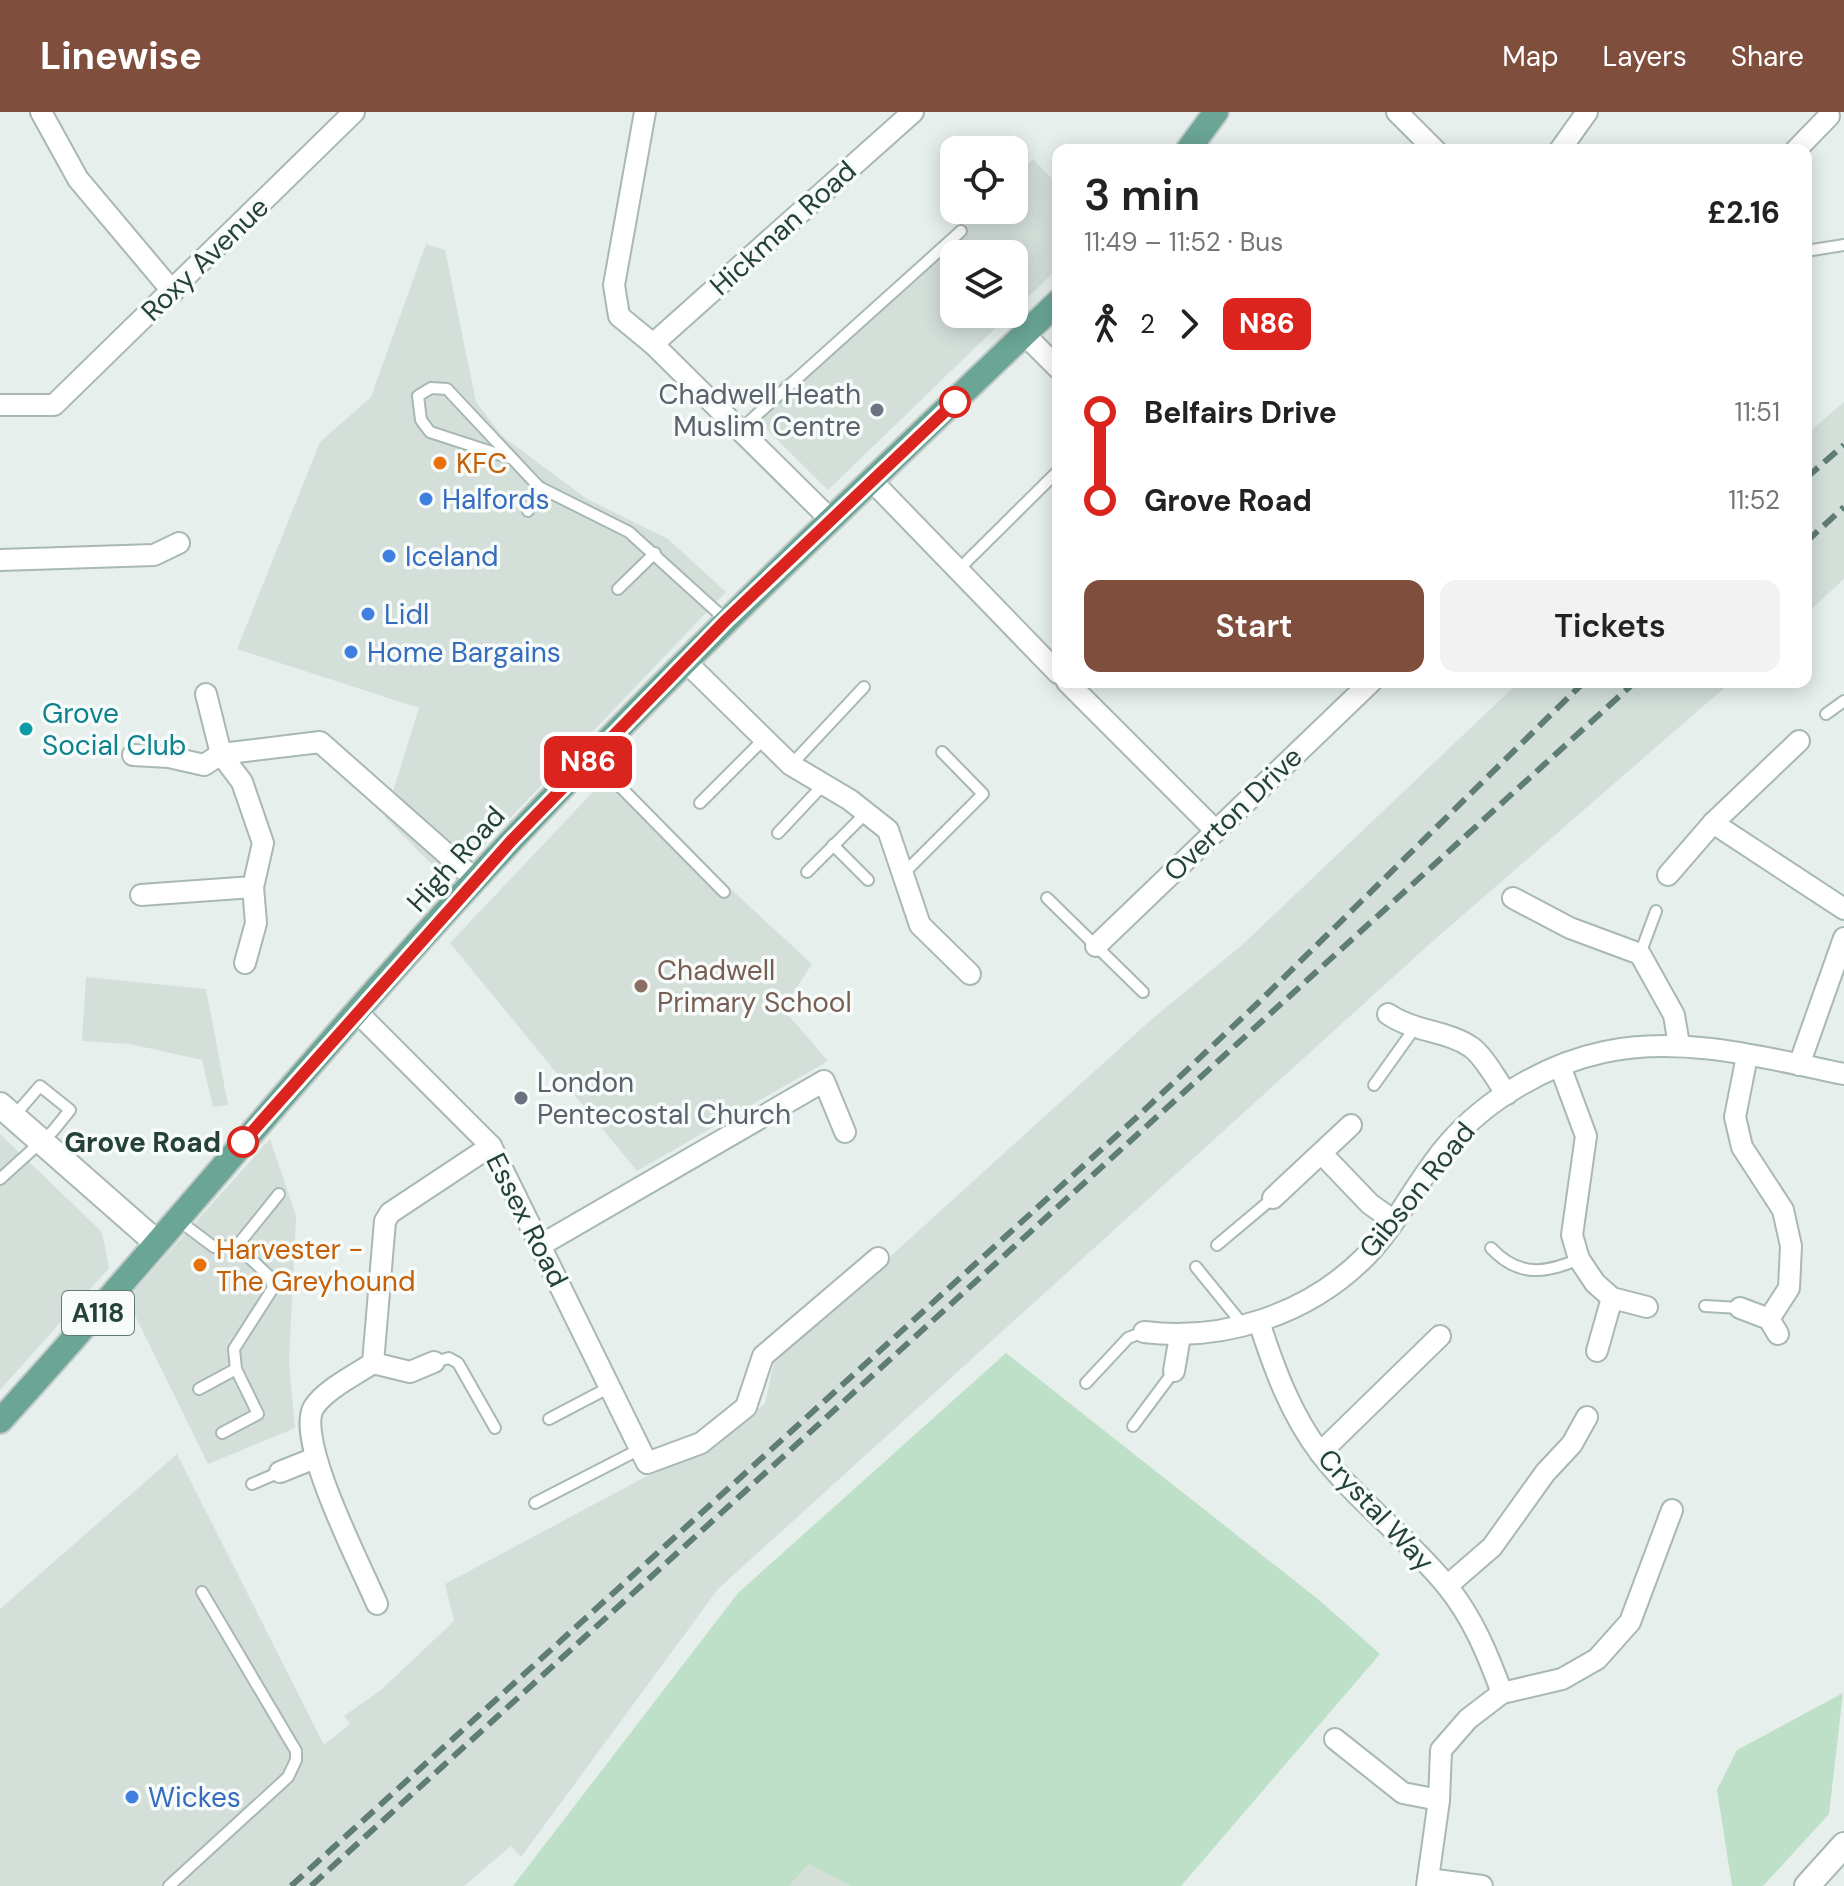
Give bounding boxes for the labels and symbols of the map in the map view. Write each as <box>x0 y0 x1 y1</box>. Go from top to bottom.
street label: Hickman Road <box>702 152 864 304</box>
street label: Roxy Avenue <box>133 189 277 329</box>
place label: Chadwell Heath Muslim Centre <box>658 376 861 445</box>
unlabelled marker <box>940 387 970 417</box>
marker: Chadwell Heath Muslim Centre <box>868 401 886 419</box>
place label: KFC <box>456 445 507 482</box>
marker: KFC <box>431 454 449 472</box>
place label: Halfords <box>442 481 550 518</box>
marker: Halfords <box>417 490 435 508</box>
place label: Iceland <box>405 538 499 575</box>
marker: Iceland <box>380 547 398 565</box>
place label: Lidl <box>384 596 429 633</box>
marker: Lidl <box>359 605 377 623</box>
place label: Home Bargains <box>367 634 561 671</box>
marker: Home Bargains <box>342 643 360 661</box>
place label: Grove Social Club <box>42 695 186 764</box>
marker: Grove Social Club <box>17 720 35 738</box>
line badge: N86 <box>542 736 634 788</box>
street label: Overton Drive <box>1156 739 1310 889</box>
street label: High Road <box>399 798 513 920</box>
place label: Chadwell Primary School <box>657 952 852 1021</box>
marker: Chadwell Primary School <box>632 977 650 995</box>
place label: London Pentecostal Church <box>537 1064 791 1133</box>
marker: London Pentecostal Church <box>512 1089 530 1107</box>
street label: Gibson Road <box>1351 1114 1483 1266</box>
place label: Grove Road <box>64 1124 221 1161</box>
marker: Grove Road <box>228 1127 258 1157</box>
street label: Essex Road <box>477 1147 577 1293</box>
place label: Harvester - The Greyhound <box>216 1231 416 1300</box>
marker: Harvester - The Greyhound <box>191 1256 209 1274</box>
road number: A118 <box>62 1291 134 1335</box>
street label: Crystal Way <box>1310 1441 1442 1579</box>
place label: Wickes <box>148 1779 241 1816</box>
marker: Wickes <box>123 1788 141 1806</box>

